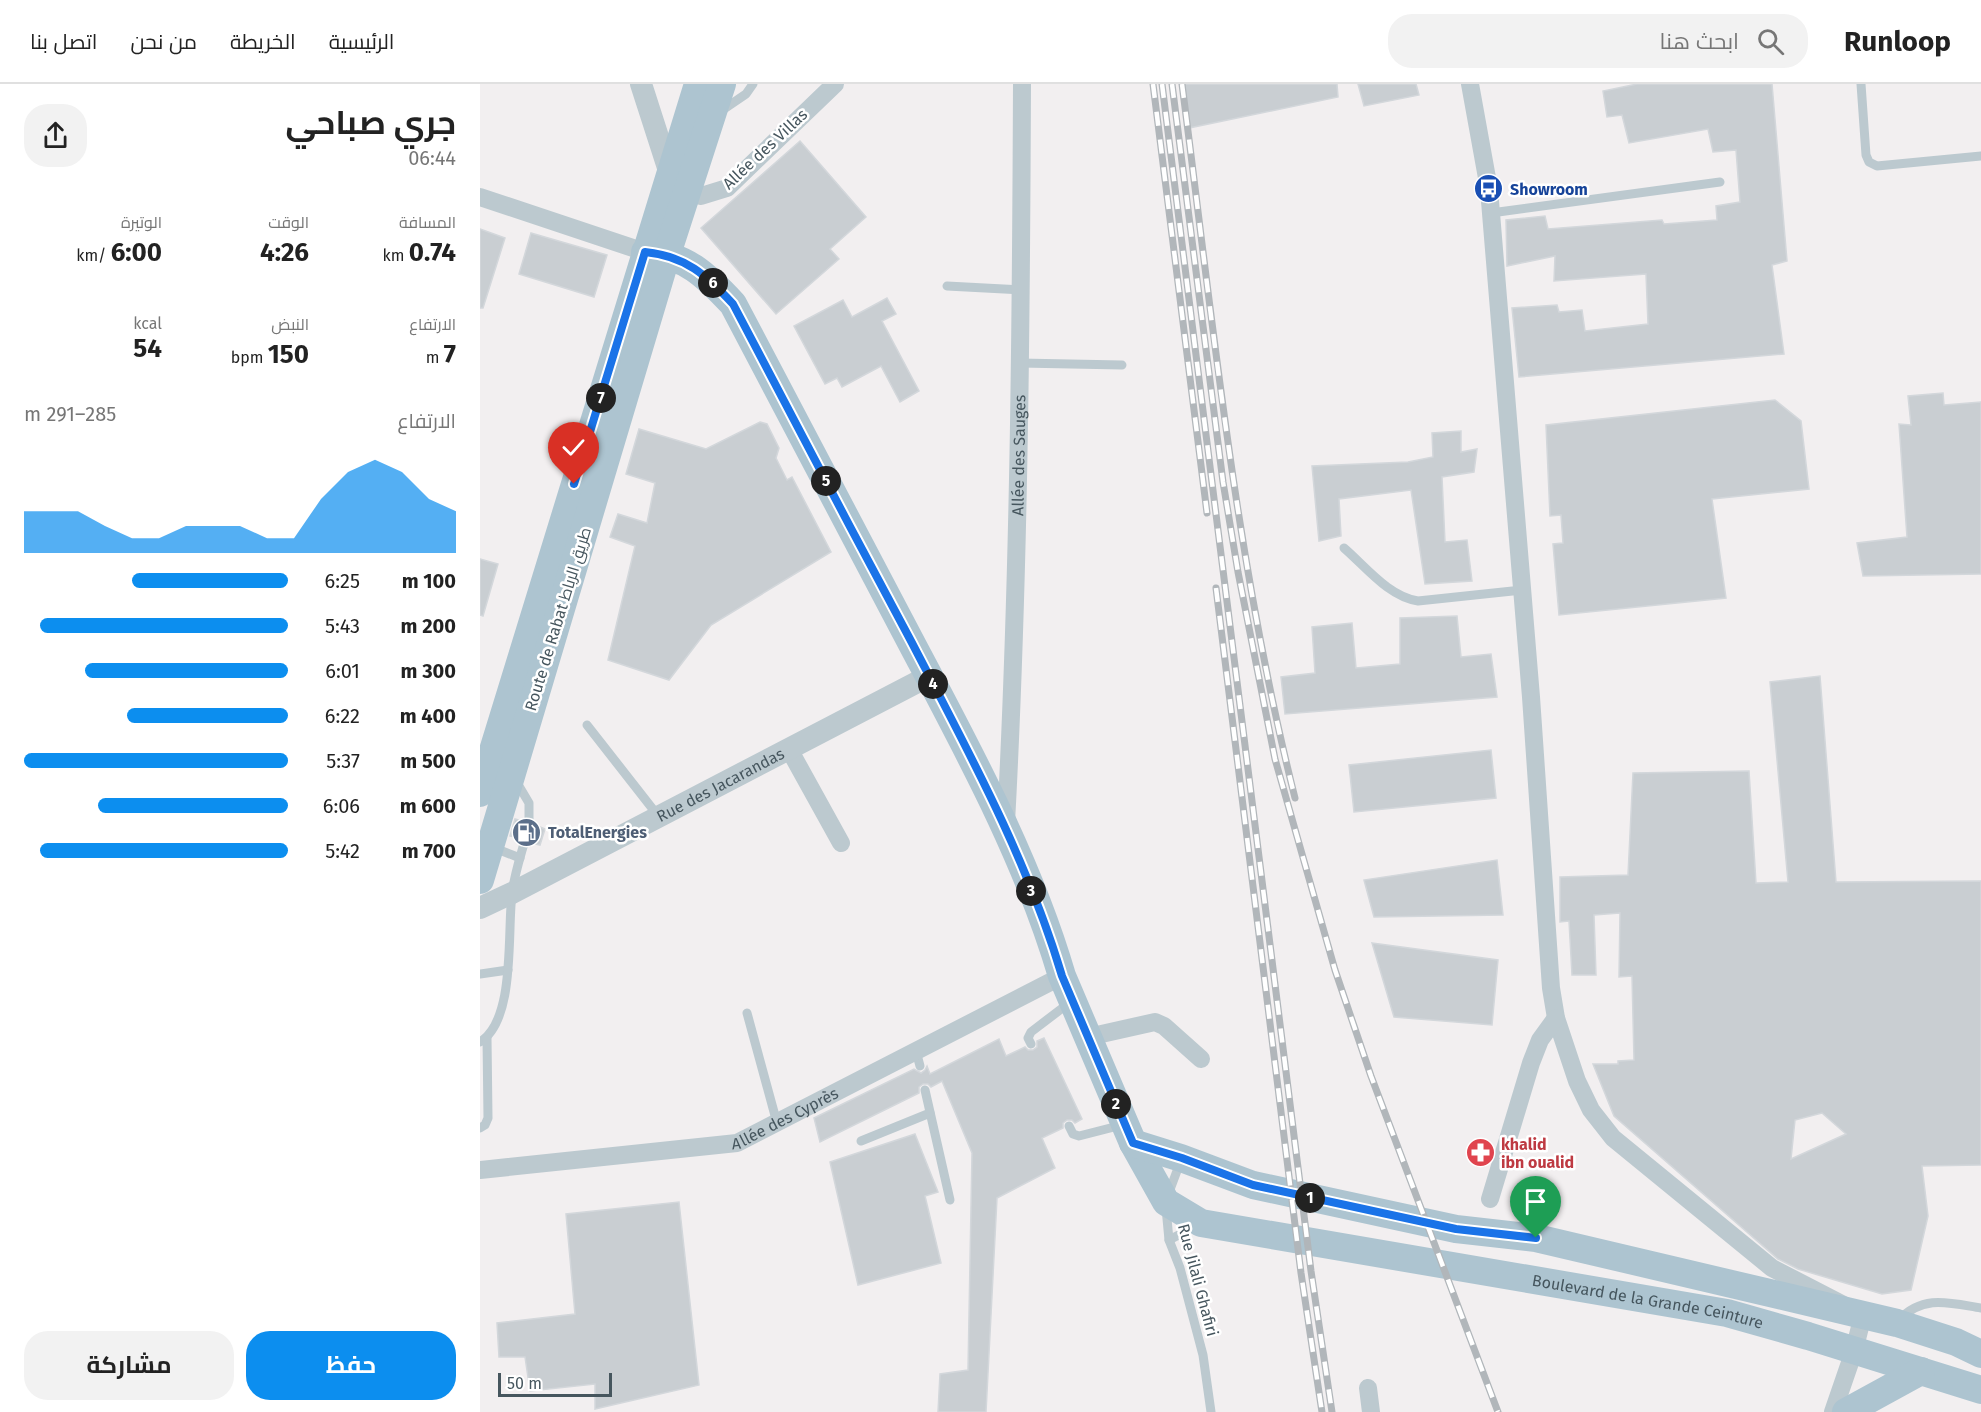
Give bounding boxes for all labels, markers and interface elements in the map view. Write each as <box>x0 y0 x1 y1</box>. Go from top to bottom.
search box <box>1388 14 1808 68</box>
icon: search <box>1754 25 1787 58</box>
text: Runloop <box>1844 25 1951 58</box>
text: ابحث هنا <box>1660 28 1739 55</box>
text: اتصل بنا <box>30 29 97 55</box>
text: من نحن <box>130 29 197 55</box>
text: الخريطة <box>230 29 296 55</box>
text: الرئيسية <box>329 29 395 55</box>
text: جري صباحي <box>286 103 456 143</box>
button: share <box>24 104 87 167</box>
street label: Allée des Villas <box>719 105 811 193</box>
text: 06:44 <box>408 146 456 170</box>
bus stop icon: Showroom <box>1473 173 1505 205</box>
place label: Showroom <box>1510 180 1588 199</box>
text: الوتيرة <box>121 213 162 232</box>
text: الوقت <box>268 213 309 232</box>
text: المسافة <box>399 213 456 232</box>
text: 6:00 <box>111 237 162 268</box>
text: 4:26 <box>260 237 309 268</box>
text: 0.74 <box>409 237 456 268</box>
text: /km <box>76 246 111 265</box>
text: km <box>383 246 409 265</box>
pin: 6 <box>698 268 728 298</box>
text: 6 <box>708 273 718 292</box>
text: kcal <box>133 314 162 333</box>
text: النبض <box>271 315 309 334</box>
text: الارتفاع <box>409 315 456 334</box>
text: 54 <box>133 333 162 364</box>
text: 150 <box>268 339 309 370</box>
text: 7 <box>444 339 456 370</box>
text: bpm <box>231 348 268 367</box>
text: m <box>426 348 444 367</box>
pin: 7 <box>586 383 616 413</box>
text: 7 <box>597 388 605 407</box>
street label: Allée des Sauges <box>1008 394 1029 516</box>
text: 285–291 m <box>24 402 116 426</box>
text: الارتفاع <box>397 409 456 433</box>
pin <box>548 422 599 484</box>
icon: check <box>557 431 590 464</box>
pin: 5 <box>811 466 841 496</box>
text: 5 <box>822 471 830 490</box>
street label: Route de Rabat طريق الرباط <box>521 525 596 713</box>
text: 6:25 <box>325 569 360 593</box>
text: 100 m <box>402 569 456 593</box>
text: 5:43 <box>325 614 360 638</box>
text: 200 m <box>401 614 456 638</box>
text: 6:01 <box>325 659 360 683</box>
text: 300 m <box>401 659 456 683</box>
pin: 4 <box>918 669 948 699</box>
text: 4 <box>928 674 938 693</box>
text: 6:22 <box>325 704 360 728</box>
text: 400 m <box>400 704 456 728</box>
street label: Rue des Jacarandas <box>653 744 787 826</box>
text: 5:37 <box>326 749 360 773</box>
text: 500 m <box>400 749 456 773</box>
text: 6:06 <box>323 794 360 818</box>
text: 600 m <box>400 794 456 818</box>
fuel station icon: TotalEnergies <box>511 816 543 848</box>
place label: TotalEnergies <box>548 823 647 842</box>
text: 5:42 <box>325 839 360 863</box>
text: 700 m <box>402 839 456 863</box>
pin: 3 <box>1016 876 1046 906</box>
text: 3 <box>1027 881 1035 900</box>
street label: Allée des Cyprès <box>731 1083 841 1153</box>
pin: 2 <box>1101 1089 1131 1119</box>
text: 2 <box>1112 1094 1120 1113</box>
place label: khalid ibn oualid <box>1501 1135 1574 1172</box>
pharmacy icon: khalid ibn oualid <box>1464 1137 1496 1169</box>
pin <box>1510 1176 1561 1238</box>
pin: 1 <box>1295 1183 1325 1213</box>
icon: arrive <box>1519 1185 1552 1218</box>
text: 1 <box>1306 1188 1314 1207</box>
street label: Rue Jilali Ghafiri <box>1174 1222 1222 1338</box>
street label: Boulevard de la Grande Ceinture <box>1531 1270 1766 1332</box>
button: مشاركة <box>24 1331 234 1400</box>
button: حفظ <box>246 1331 456 1400</box>
scale bar <box>498 1370 612 1398</box>
text: 50 m <box>507 1374 542 1393</box>

